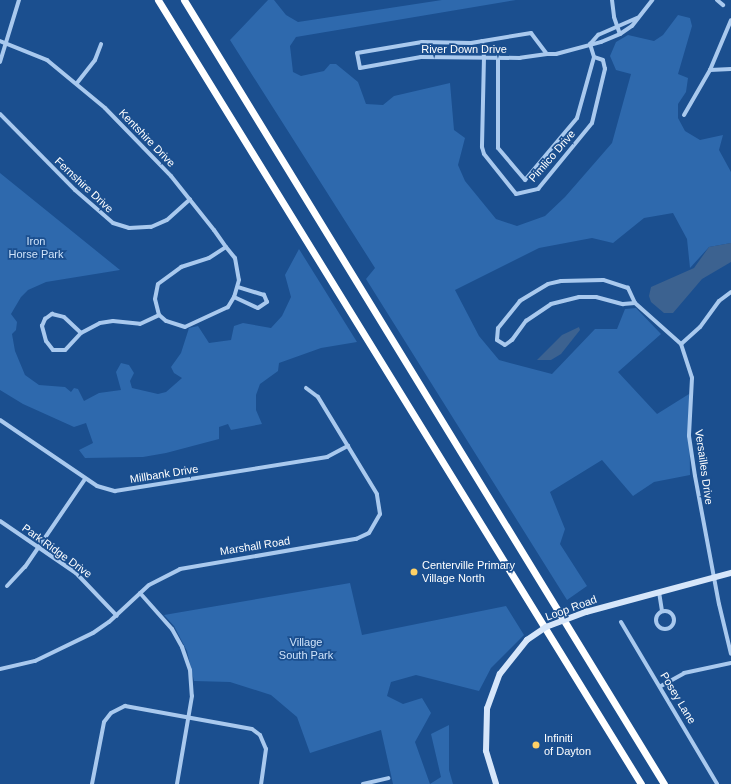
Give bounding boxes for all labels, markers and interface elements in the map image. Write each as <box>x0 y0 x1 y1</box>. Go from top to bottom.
street label: River Down Drive <box>421 42 507 56</box>
street label: Kentshire Drive <box>116 106 178 170</box>
street label: Pimlico Drive <box>526 127 578 185</box>
street label: Fernshire Drive <box>52 155 116 215</box>
park label: Iron Horse Park <box>8 235 64 261</box>
street label: Versailles Drive <box>692 429 716 505</box>
street label: Millbank Drive <box>129 462 199 486</box>
street label: Park Ridge Drive <box>19 521 95 581</box>
street label: Marshall Road <box>219 534 291 558</box>
place label: Centerville Primary Village North <box>422 559 515 585</box>
marker: Centerville Primary Village North <box>409 567 419 577</box>
street label: Loop Road <box>543 593 599 623</box>
park label: Village South Park <box>279 636 333 662</box>
street label: Posey Lane <box>657 670 699 726</box>
place label: Infiniti of Dayton <box>544 732 591 758</box>
marker: Infiniti of Dayton <box>531 740 541 750</box>

